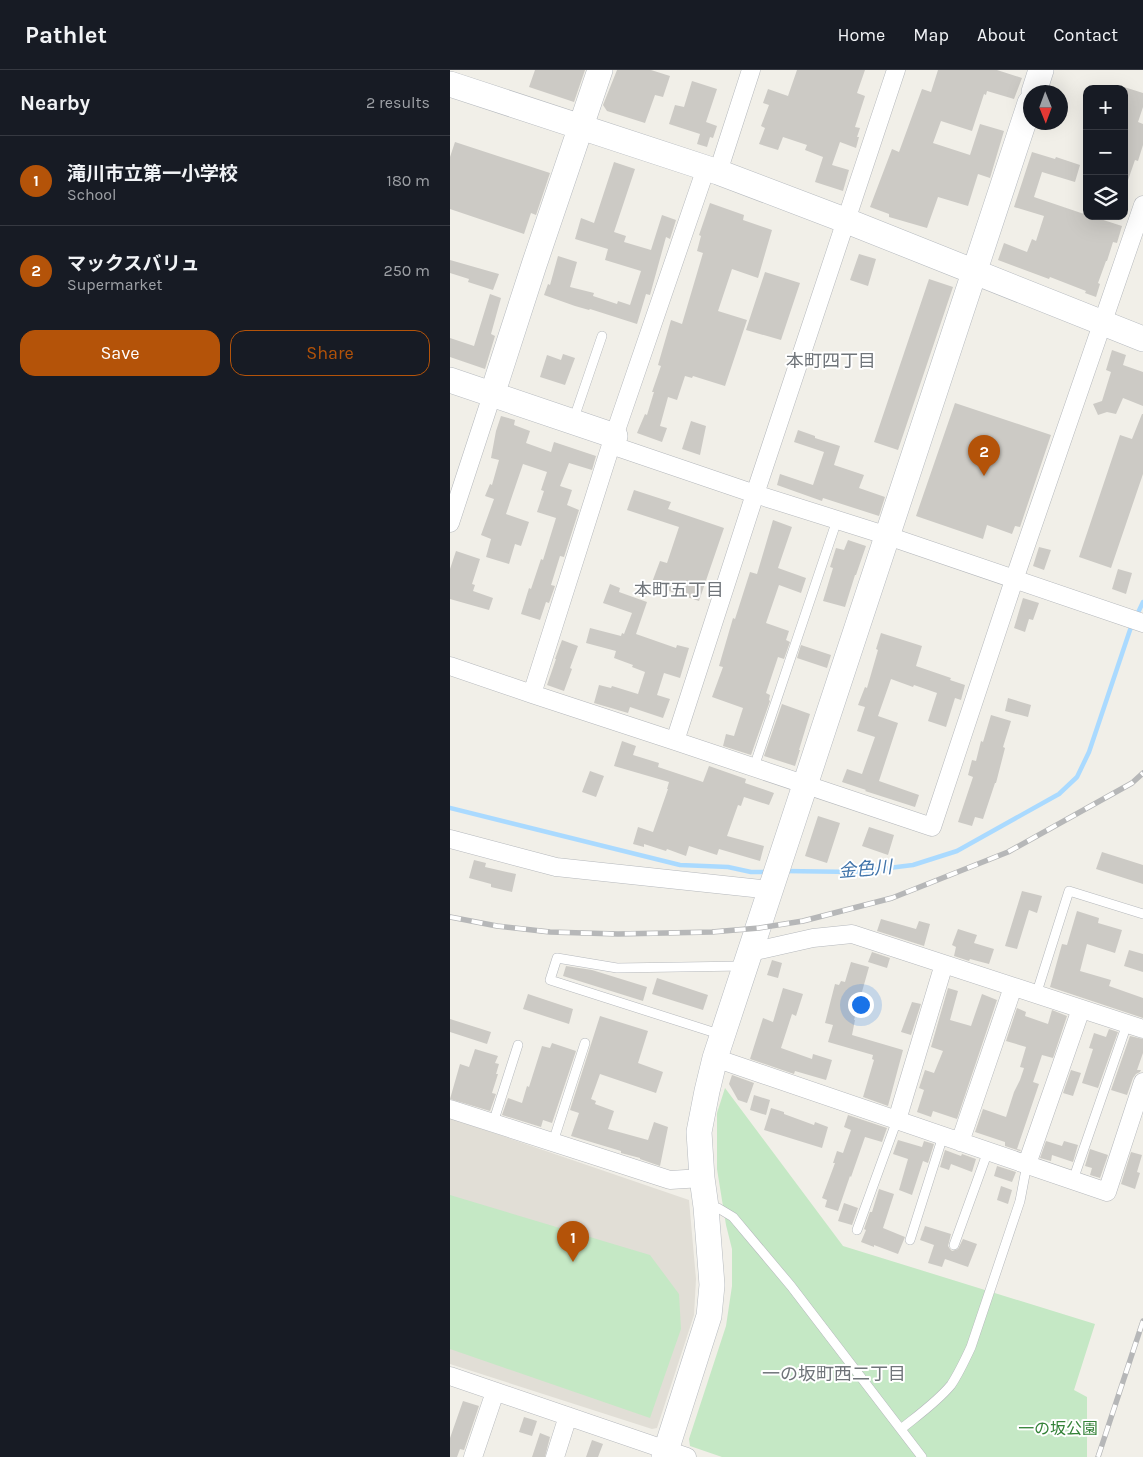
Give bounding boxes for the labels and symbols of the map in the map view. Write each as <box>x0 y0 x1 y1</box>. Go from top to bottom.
north arrow <box>1023 85 1068 130</box>
district label: 本町四丁目 <box>786 350 876 372</box>
pin: 2 <box>968 435 1000 476</box>
district label: 本町五丁目 <box>634 579 724 601</box>
water label: 金色川 <box>837 856 895 882</box>
your location <box>848 992 874 1018</box>
pin: 1 <box>557 1221 589 1262</box>
district label: 一の坂町西二丁目 <box>762 1363 906 1385</box>
park label: 一の坂公園 <box>1018 1419 1098 1438</box>

